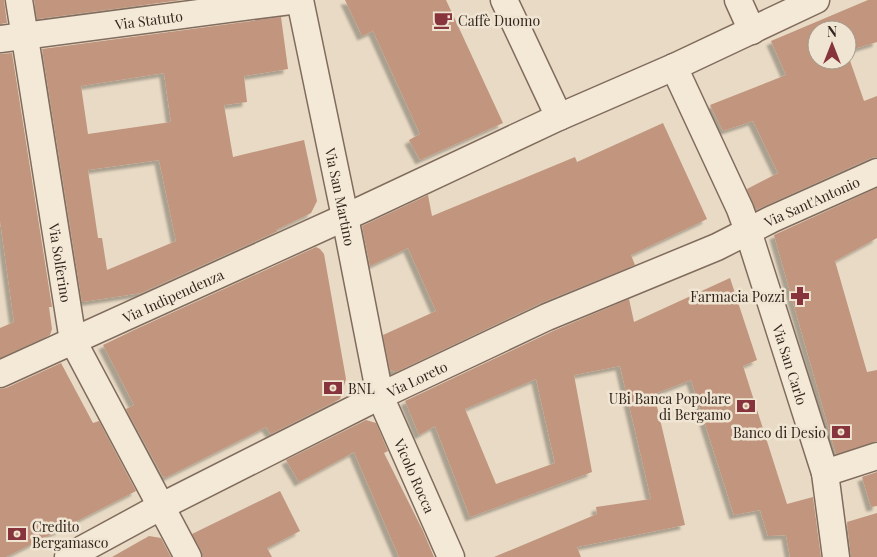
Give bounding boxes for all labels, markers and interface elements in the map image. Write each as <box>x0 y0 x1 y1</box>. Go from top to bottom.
street label: Via Statuto <box>113 6 184 34</box>
cafe icon: Caffè Duomo <box>432 9 454 31</box>
place label: Caffè Duomo <box>458 11 540 30</box>
north arrow <box>807 20 857 70</box>
text: N <box>827 22 837 41</box>
street label: Via San Martino <box>321 145 360 248</box>
street label: Via Sant'Antonio <box>760 171 863 231</box>
street label: Via Solferino <box>45 221 76 304</box>
street label: Via Indipendenza <box>118 264 227 327</box>
pharmacy icon: Farmacia Pozzi <box>789 285 811 307</box>
place label: Farmacia Pozzi <box>690 287 785 306</box>
street label: Via San Carlo <box>768 321 812 407</box>
street label: Via Loreto <box>383 356 450 401</box>
bank icon: BNL <box>322 377 344 399</box>
place label: BNL <box>348 379 375 398</box>
place label: UBi Banca Popolare di Bergamo <box>609 389 731 424</box>
bank icon: UBi Banca Popolare di Bergamo <box>735 395 757 417</box>
bank icon: Banco di Desio <box>830 421 852 443</box>
place label: Banco di Desio <box>733 423 826 442</box>
street label: Vicolo Rocca <box>390 435 440 516</box>
place label: Credito Bergamasco <box>32 517 109 552</box>
bank icon: Credito Bergamasco <box>6 523 28 545</box>

